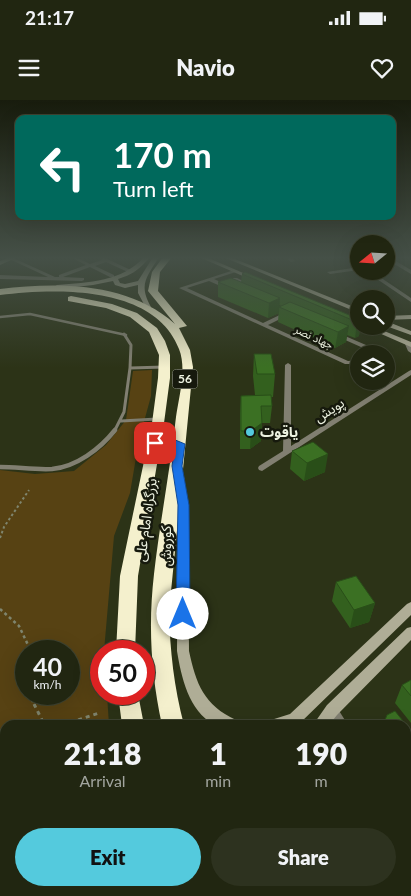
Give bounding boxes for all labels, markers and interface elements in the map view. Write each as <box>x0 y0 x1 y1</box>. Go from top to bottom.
text: 21:17 <box>25 6 74 29</box>
icon: menu <box>15 54 43 82</box>
text: Navio <box>176 54 235 81</box>
icon: heart <box>368 54 396 82</box>
text: 170 m <box>113 133 212 175</box>
icon: left <box>30 135 95 200</box>
text: Turn left <box>113 175 194 202</box>
north arrow <box>350 235 395 280</box>
map controls <box>350 235 395 390</box>
button: search <box>350 290 395 335</box>
street label: جهاد نصر <box>292 322 336 352</box>
button: layers <box>350 345 395 390</box>
road number: 56 <box>172 370 198 388</box>
street label: پویش <box>310 394 348 427</box>
pin <box>134 422 176 464</box>
place label: یاقوت <box>260 423 298 440</box>
marker: یاقوت <box>244 426 256 438</box>
icon: arrive <box>141 429 169 457</box>
street label: بزرگراه امام علی <box>131 477 163 563</box>
street label: کوروش <box>157 525 175 566</box>
position arrow <box>156 587 208 639</box>
speed limit sign: 50 <box>90 640 155 705</box>
text: 40 <box>33 651 62 681</box>
text: km/h <box>33 677 62 692</box>
text: 21:18 <box>64 735 141 771</box>
text: 1 <box>209 735 227 771</box>
text: 190 <box>295 735 347 771</box>
text: Arrival <box>80 771 126 790</box>
text: min <box>205 771 231 790</box>
text: m <box>314 771 328 790</box>
button: Exit <box>15 828 201 886</box>
button: Share <box>211 828 396 886</box>

